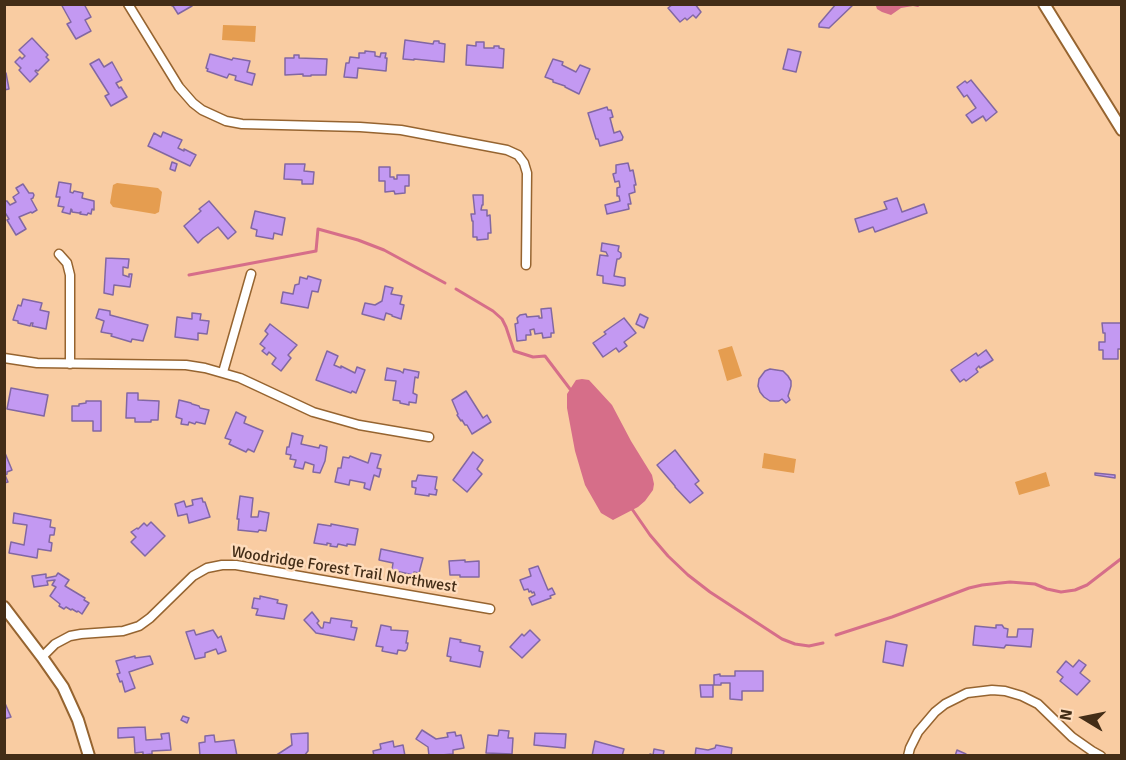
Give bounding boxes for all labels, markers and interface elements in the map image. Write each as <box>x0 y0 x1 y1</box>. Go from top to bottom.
street label: Woodridge Forest Trail Northwest <box>230 543 458 597</box>
north arrow <box>1054 688 1114 748</box>
text: N <box>1055 708 1077 722</box>

